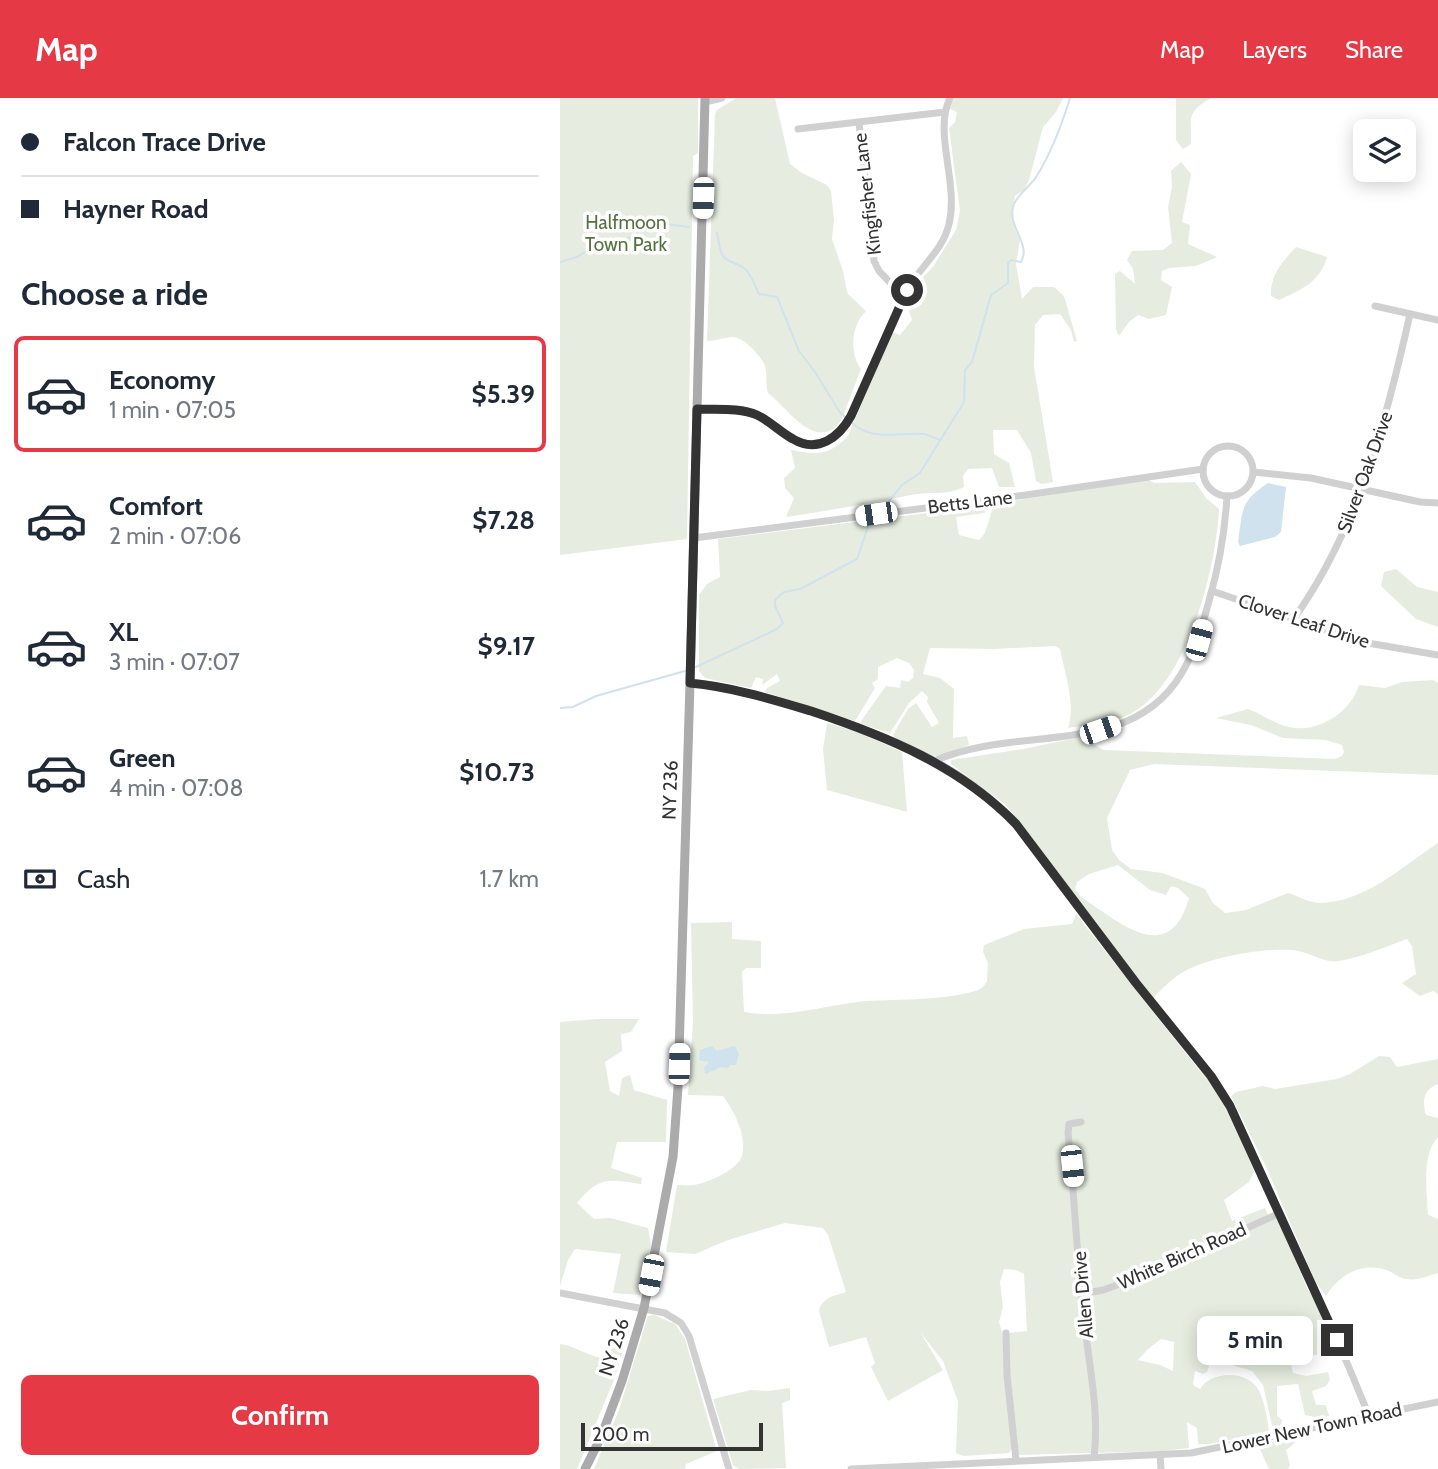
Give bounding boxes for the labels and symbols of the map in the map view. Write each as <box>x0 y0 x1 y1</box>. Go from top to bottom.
street label: Kingfisher Lane <box>848 131 886 256</box>
car <box>692 177 715 219</box>
park label: Halfmoon Town Park <box>585 211 667 256</box>
route start <box>891 274 923 306</box>
street label: Silver Oak Drive <box>1332 408 1398 536</box>
street label: Betts Lane <box>926 485 1014 519</box>
car <box>854 501 899 527</box>
street label: Clover Leaf Drive <box>1235 589 1373 653</box>
car <box>1184 617 1215 663</box>
car <box>1077 713 1124 747</box>
street label: NY 236 <box>657 760 683 820</box>
car <box>668 1043 691 1085</box>
car <box>1060 1144 1085 1188</box>
street label: White Birch Road <box>1114 1217 1250 1295</box>
street label: Allen Drive <box>1068 1250 1098 1340</box>
car <box>637 1252 666 1298</box>
street label: NY 236 <box>594 1315 634 1379</box>
callout: 5 min <box>1197 1316 1312 1364</box>
route end <box>1321 1324 1353 1356</box>
street label: Lower New Town Road <box>1220 1398 1404 1458</box>
scale bar <box>581 1420 763 1452</box>

